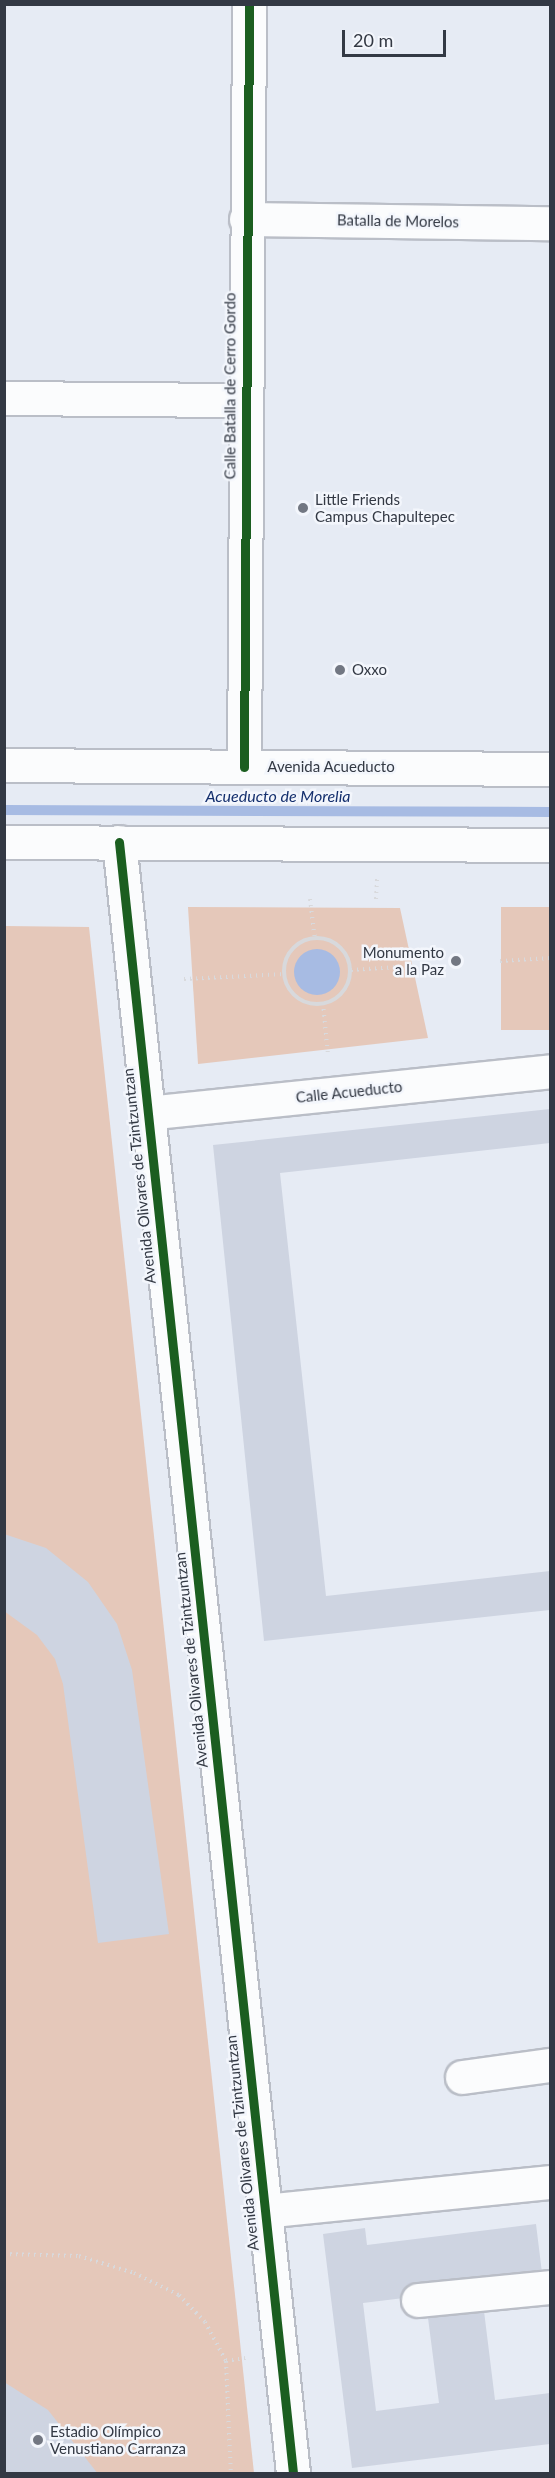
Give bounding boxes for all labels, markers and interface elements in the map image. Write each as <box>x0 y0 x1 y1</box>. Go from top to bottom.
scale bar <box>345 18 448 56</box>
text: 20 m <box>353 29 393 51</box>
street label: Batalla de Morelos <box>337 211 459 231</box>
street label: Calle Batalla de Cerro Gordo <box>221 293 239 479</box>
place label: Little Friends Campus Chapultepec <box>315 490 455 525</box>
marker: Little Friends Campus Chapultepec <box>296 501 310 515</box>
place label: Oxxo <box>352 661 387 679</box>
marker: Oxxo <box>333 663 347 677</box>
street label: Avenida Acueducto <box>267 758 395 776</box>
water label: Acueducto de Morelia <box>205 786 351 806</box>
place label: Monumento a la Paz <box>363 943 444 978</box>
marker: Monumento a la Paz <box>449 954 463 968</box>
street label: Avenida Olivares de Tzintzuntzan <box>119 1067 159 1285</box>
street label: Calle Acueducto <box>295 1077 403 1107</box>
street label: Avenida Olivares de Tzintzuntzan <box>171 1551 211 1769</box>
street label: Avenida Olivares de Tzintzuntzan <box>222 2034 262 2252</box>
place label: Estadio Olímpico Venustiano Carranza <box>50 2422 186 2457</box>
marker: Estadio Olímpico Venustiano Carranza <box>31 2433 45 2447</box>

